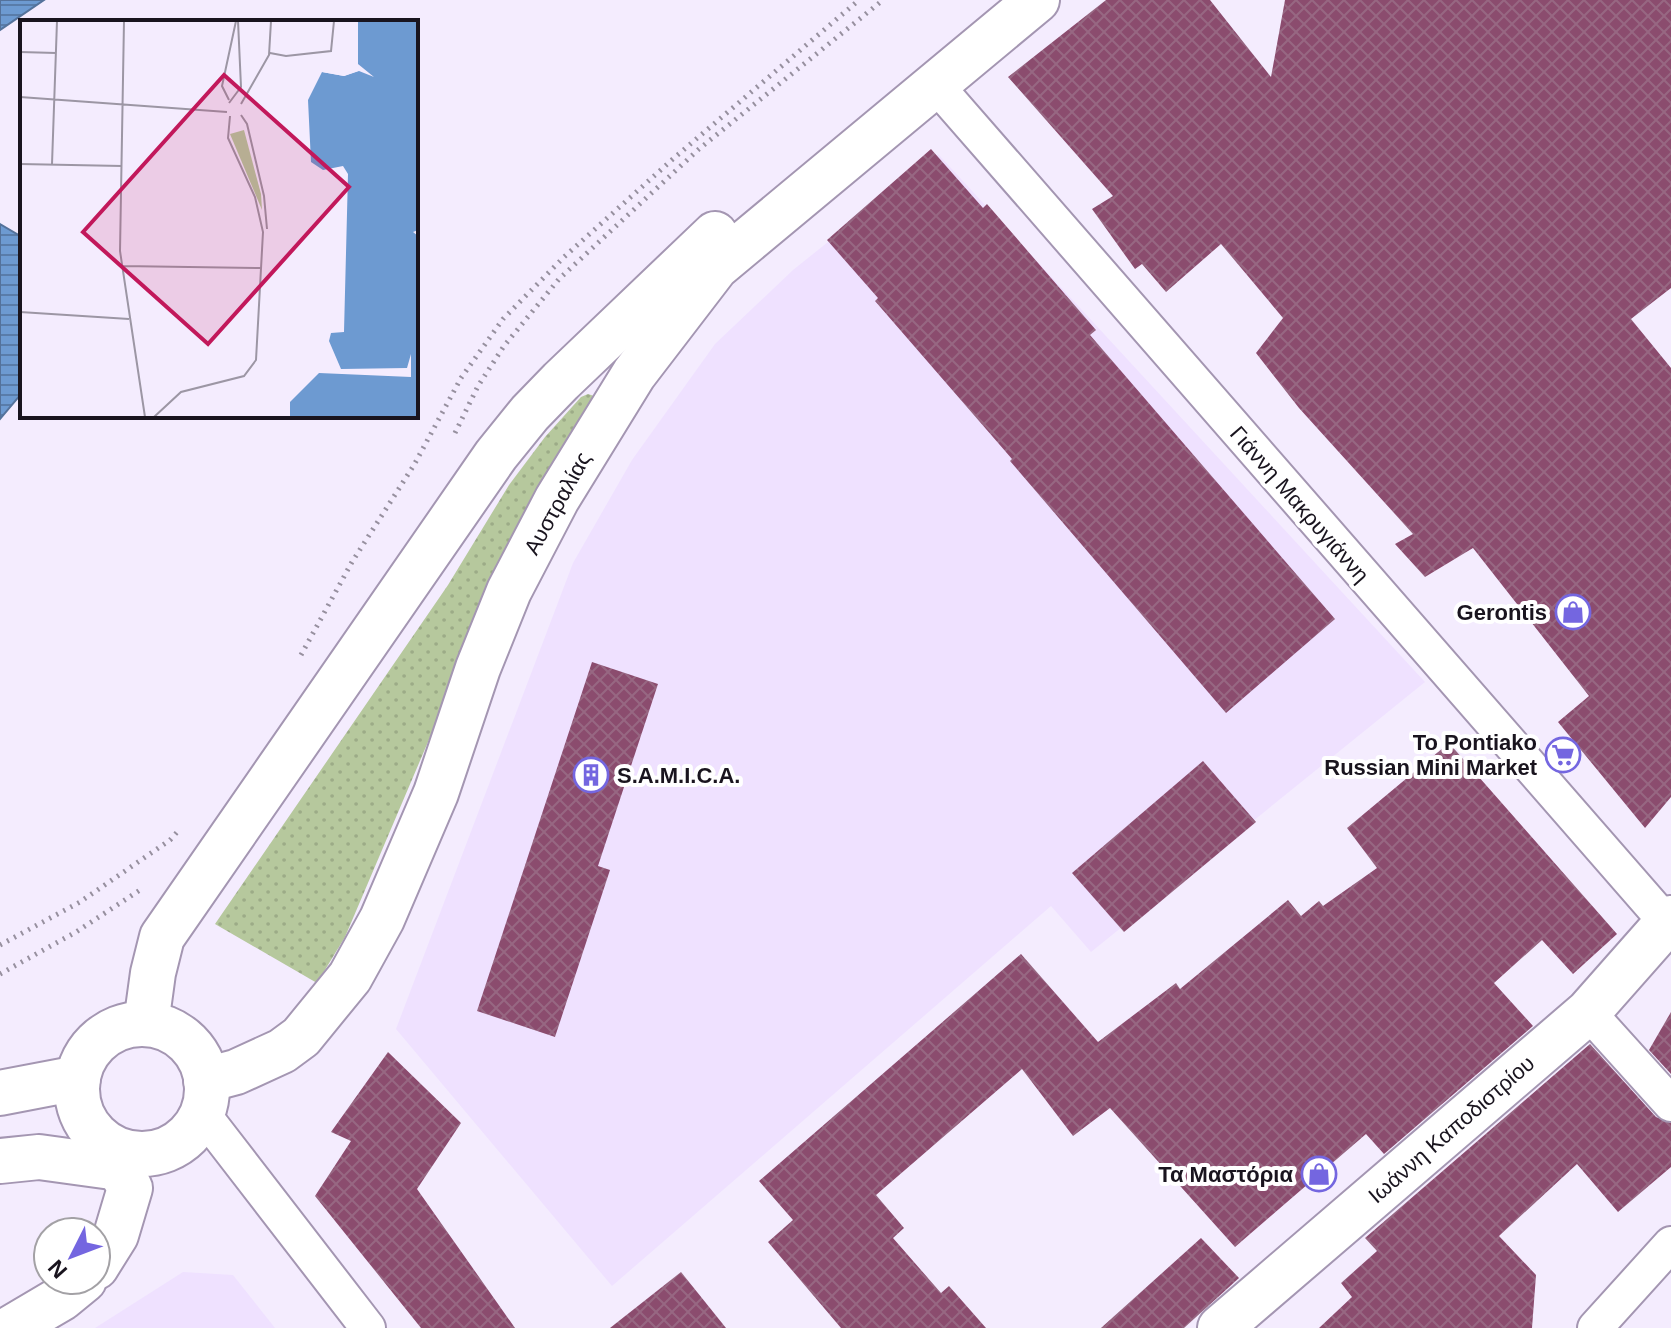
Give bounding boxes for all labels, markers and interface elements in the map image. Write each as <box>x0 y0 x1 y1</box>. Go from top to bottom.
inset map <box>20 20 418 418</box>
street label: Γιάννη Μακρυγιάννη <box>1225 421 1374 587</box>
street label: Αυστραλίας <box>519 448 596 559</box>
shop icon: Gerontis <box>1554 593 1592 631</box>
place label: Gerontis <box>1457 600 1547 625</box>
place label: To Pontiako Russian Mini Market <box>1324 730 1538 780</box>
supermarket icon: To Pontiako Russian Mini Market <box>1544 736 1582 774</box>
building icon: S.A.M.I.C.A. <box>572 756 610 794</box>
place label: S.A.M.I.C.A. <box>617 763 740 788</box>
street label: Ιωάννη Καποδιστρίου <box>1363 1051 1539 1208</box>
shop icon: Τα Μαστόρια <box>1300 1155 1338 1193</box>
place label: Τα Μαστόρια <box>1158 1162 1293 1187</box>
north arrow <box>32 1216 112 1296</box>
text: N <box>43 1255 72 1283</box>

